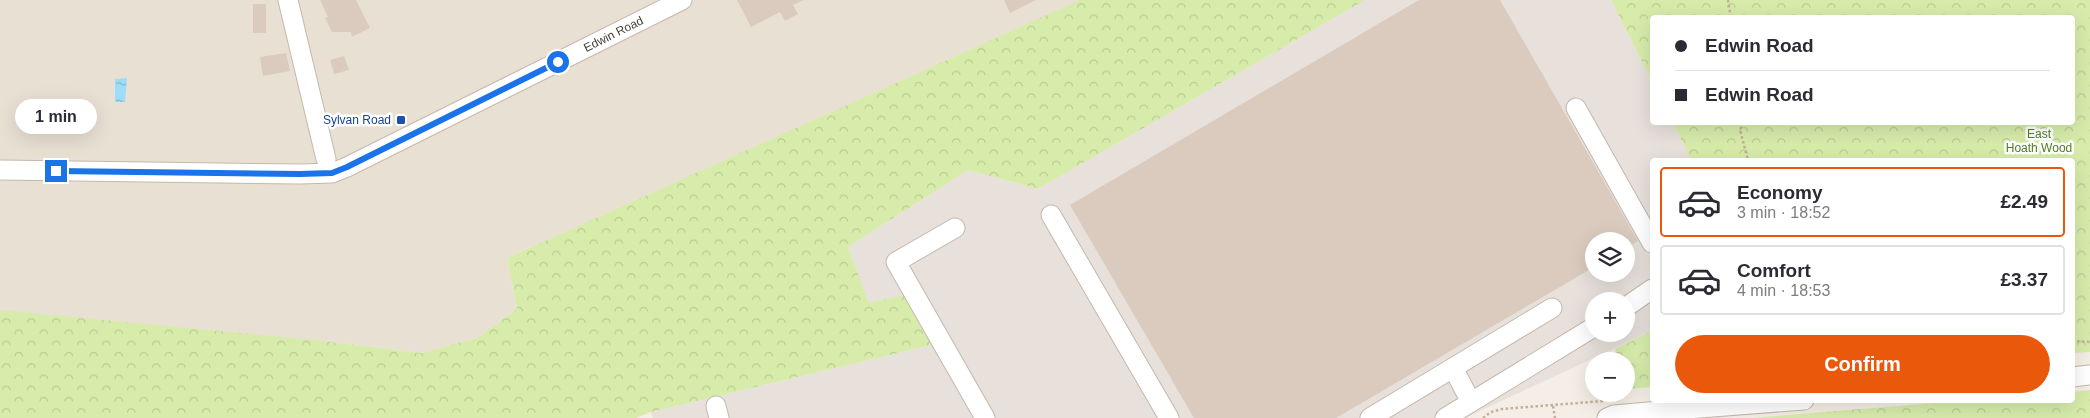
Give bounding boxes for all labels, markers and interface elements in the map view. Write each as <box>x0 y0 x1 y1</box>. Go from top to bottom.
street label: Edwin Road <box>581 13 646 55</box>
text: Edwin Road <box>1705 35 1814 56</box>
route start <box>547 51 569 73</box>
text: Edwin Road <box>1705 84 1814 105</box>
callout: 1 min <box>15 99 97 134</box>
text: 1 min <box>35 108 77 125</box>
place label: Sylvan Road <box>323 113 391 127</box>
marker: Sylvan Road <box>395 114 407 126</box>
park label: East Hoath Wood <box>2006 127 2072 155</box>
route end <box>45 160 67 182</box>
icon: car <box>1677 180 1722 225</box>
text: Economy <box>1737 182 1823 203</box>
text: £2.49 <box>2000 191 2048 212</box>
text: 3 min · 18:52 <box>1737 204 1830 221</box>
map controls <box>1585 232 1635 402</box>
button: layers <box>1585 232 1635 282</box>
icon: car <box>1677 258 1722 303</box>
text: Comfort <box>1737 260 1811 281</box>
text: £3.37 <box>2000 269 2048 290</box>
text: 4 min · 18:53 <box>1737 282 1830 299</box>
button: + <box>1585 292 1635 342</box>
button: Confirm <box>1675 335 2050 393</box>
button: − <box>1585 352 1635 402</box>

